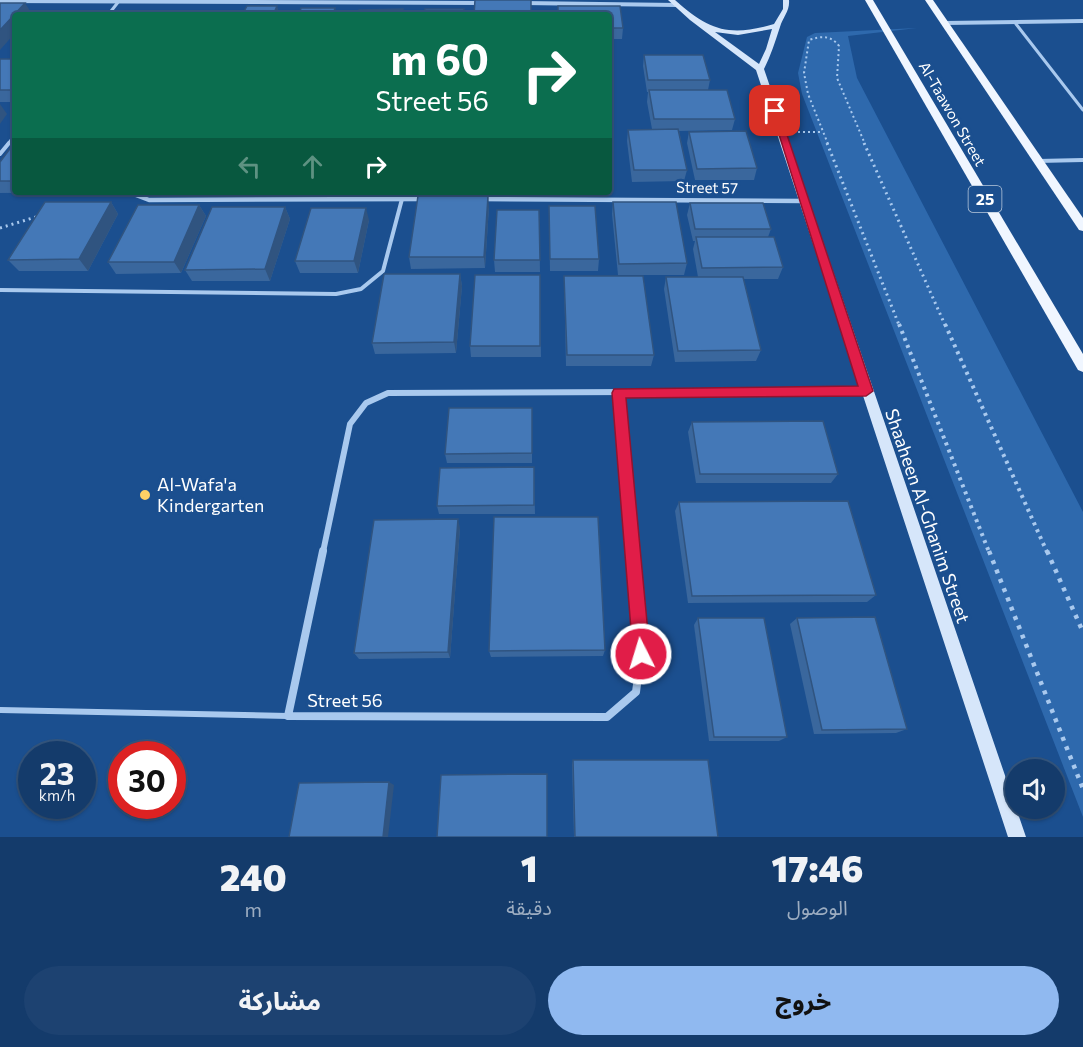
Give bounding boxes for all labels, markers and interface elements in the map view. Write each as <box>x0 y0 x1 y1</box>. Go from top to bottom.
text: 60 m <box>390 32 489 84</box>
icon: right <box>510 36 588 114</box>
street label: Al-Taawon Street <box>916 58 990 169</box>
text: Street 56 <box>376 84 489 117</box>
pin <box>749 85 800 136</box>
icon: arrive <box>758 94 791 127</box>
icon: left <box>233 150 266 183</box>
icon: ahead <box>296 150 329 183</box>
icon: right <box>359 150 392 183</box>
street label: Street 57 <box>676 177 738 197</box>
road number: 25 <box>968 186 1002 212</box>
street label: Shaaheen Al-Ghanim Street <box>881 406 975 626</box>
place label: Al-Wafa'a Kindergarten <box>157 473 264 516</box>
marker: Al-Wafa'a Kindergarten <box>138 488 152 502</box>
position arrow <box>609 622 673 686</box>
street label: Street 56 <box>307 689 383 711</box>
speed limit sign: 30 <box>108 741 186 819</box>
text: 23 <box>40 754 74 791</box>
map controls <box>1005 759 1065 819</box>
button: sound <box>1005 759 1065 819</box>
text: km/h <box>39 786 75 804</box>
text: 1 <box>521 845 537 889</box>
text: 17:46 <box>771 845 863 889</box>
text: 240 <box>220 854 287 898</box>
text: دقيقة <box>506 895 552 919</box>
text: الوصول <box>787 895 848 919</box>
text: m <box>244 897 262 921</box>
button: مشاركة <box>24 966 536 1035</box>
button: خروج <box>548 966 1059 1035</box>

